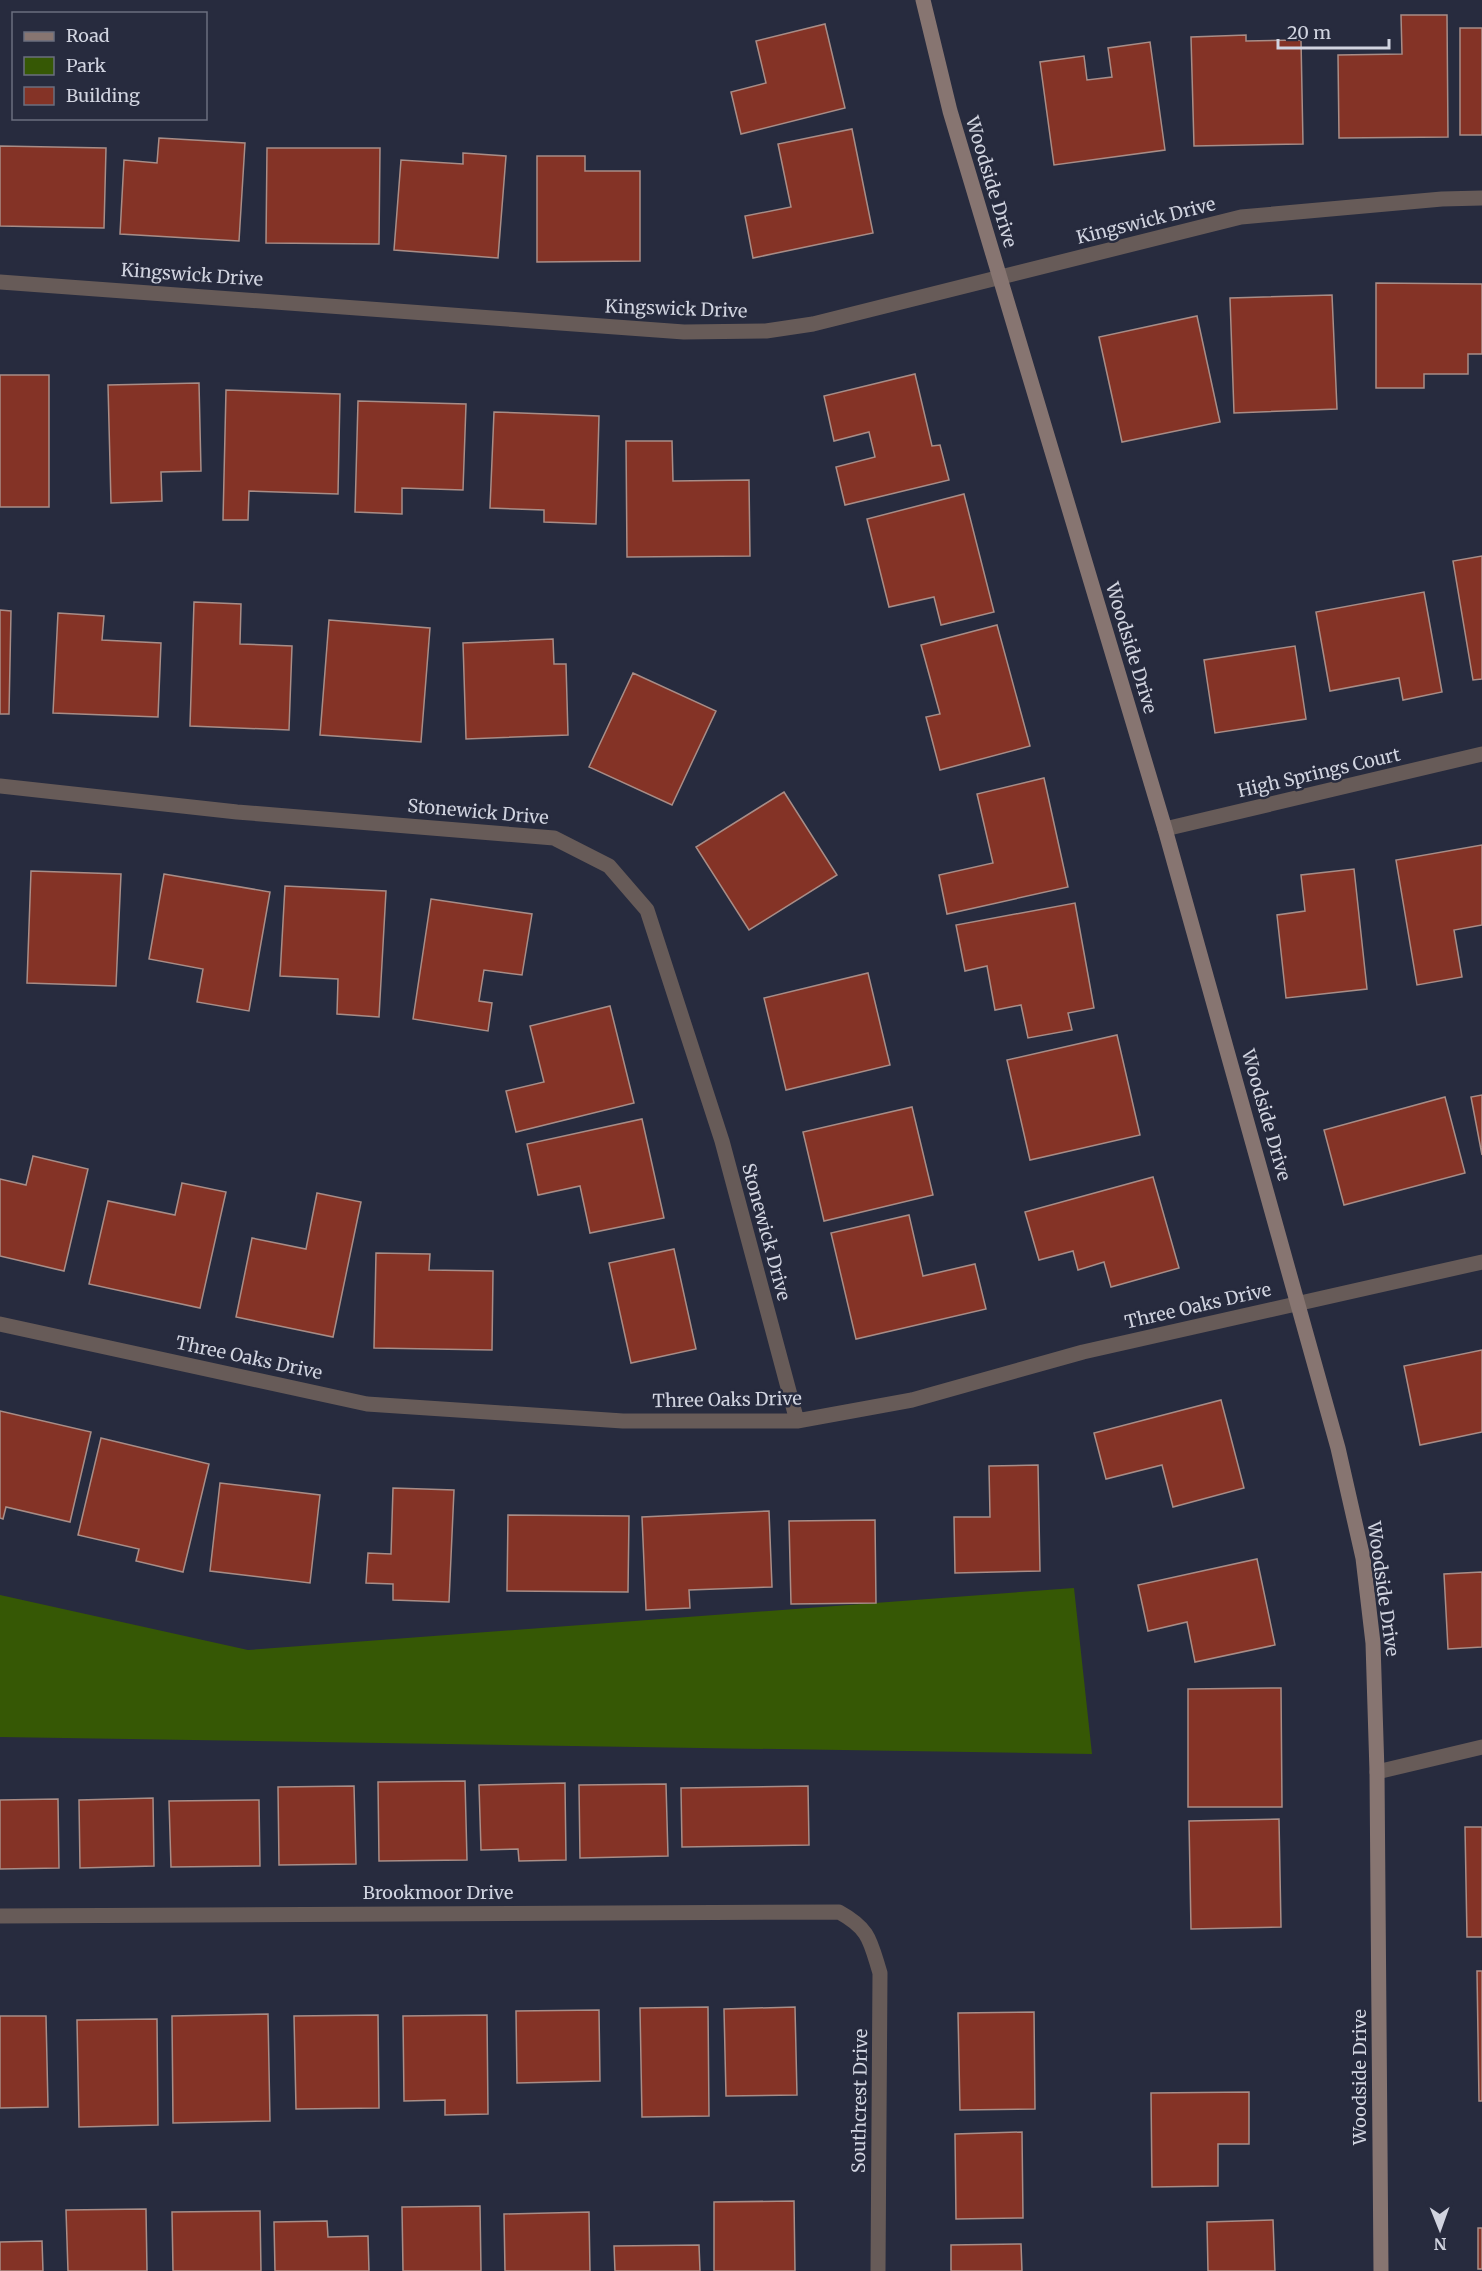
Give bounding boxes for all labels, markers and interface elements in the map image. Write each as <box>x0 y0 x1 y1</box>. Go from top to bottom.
legend <box>12 12 207 120</box>
scale bar <box>1278 12 1389 50</box>
text: 20 m <box>1287 21 1331 44</box>
text: Road <box>66 24 110 47</box>
text: Park <box>66 54 107 77</box>
text: Building <box>66 84 140 107</box>
street label: Woodside Drive <box>960 113 1022 250</box>
street label: Kingswick Drive <box>1074 192 1218 249</box>
street label: Kingswick Drive <box>120 258 264 291</box>
street label: Kingswick Drive <box>604 295 748 322</box>
street label: Woodside Drive <box>1100 579 1162 716</box>
street label: High Springs Court <box>1235 743 1402 802</box>
street label: Stonewick Drive <box>407 794 550 829</box>
street label: Woodside Drive <box>1236 1045 1296 1183</box>
street label: Stonewick Drive <box>737 1161 796 1303</box>
street label: Three Oaks Drive <box>1123 1278 1273 1334</box>
street label: Three Oaks Drive <box>174 1331 325 1384</box>
street label: Three Oaks Drive <box>652 1387 802 1412</box>
street label: Woodside Drive <box>1363 1519 1404 1658</box>
street label: Brookmoor Drive <box>363 1881 513 1904</box>
street label: Woodside Drive <box>1348 2009 1371 2146</box>
street label: Southcrest Drive <box>847 2029 872 2173</box>
north arrow <box>1410 2199 1470 2259</box>
text: N <box>1433 2234 1447 2254</box>

